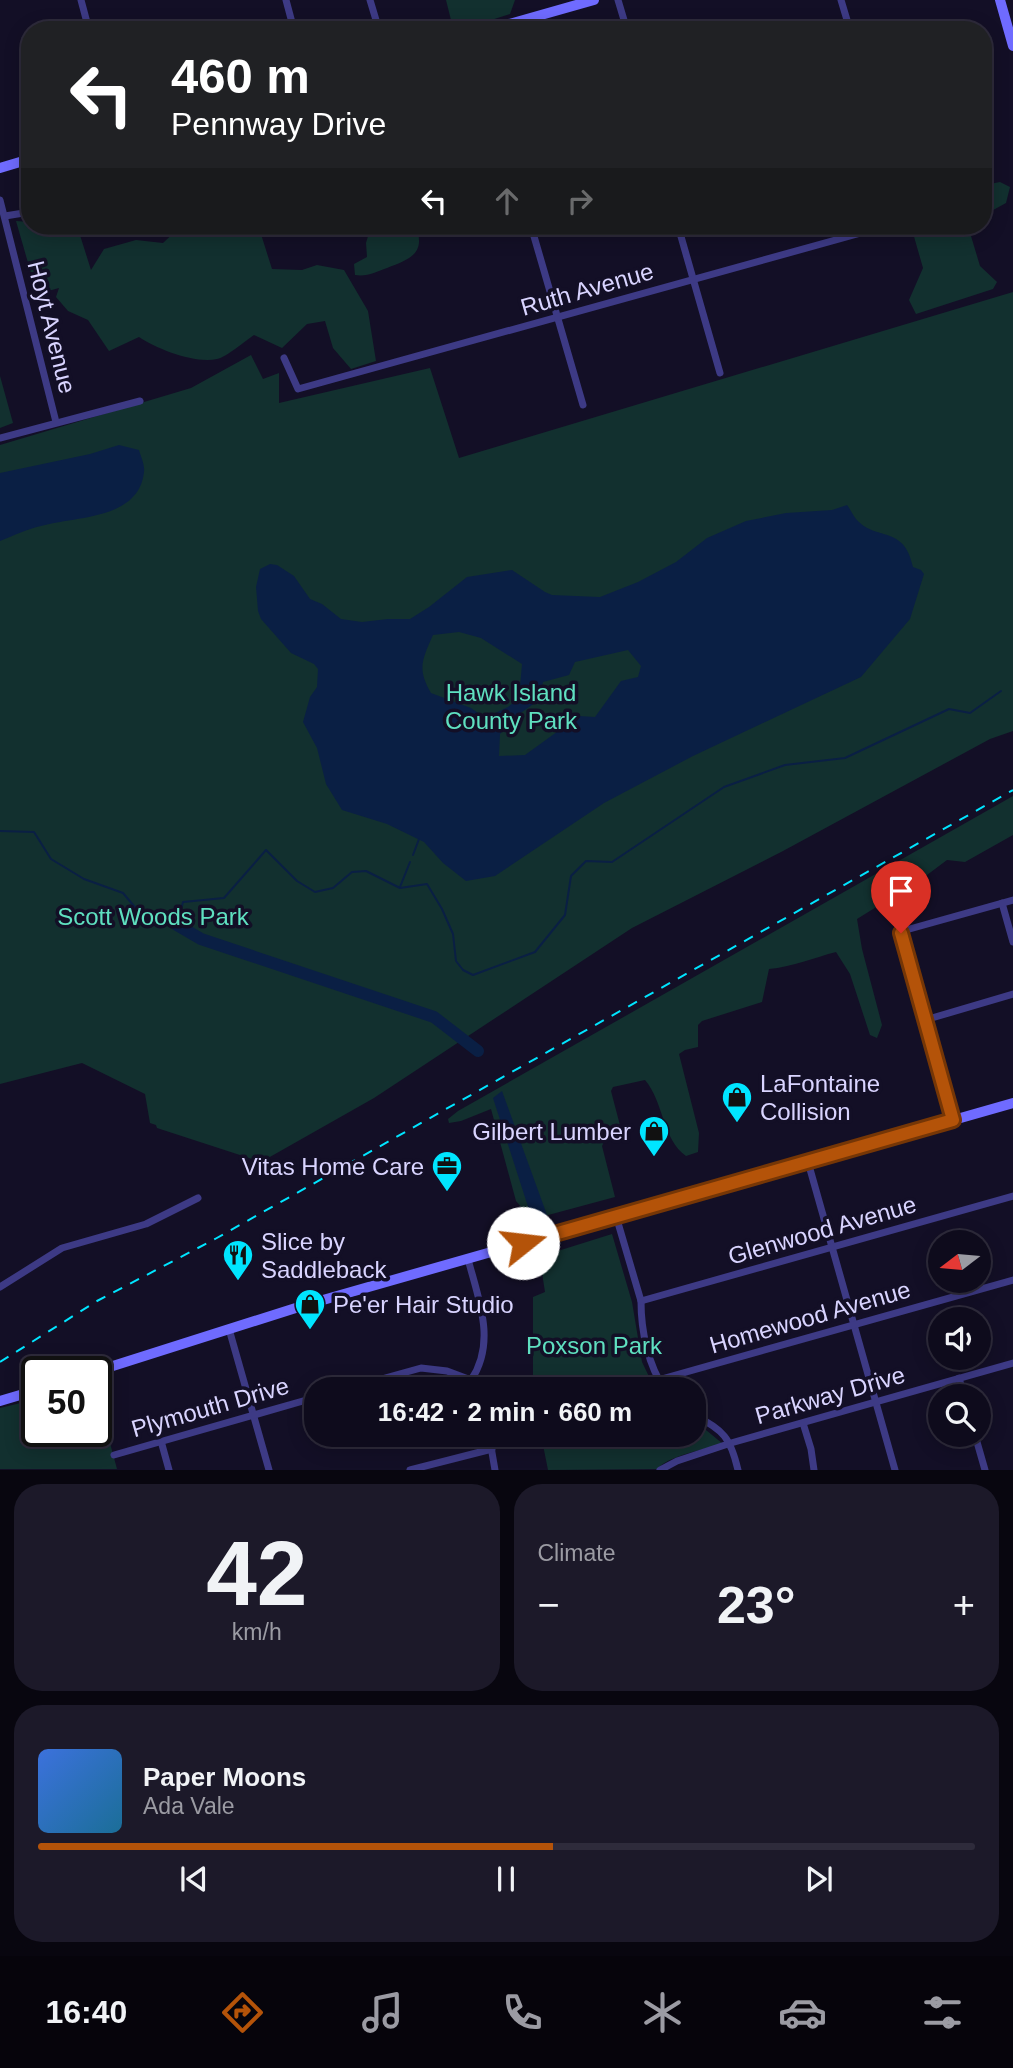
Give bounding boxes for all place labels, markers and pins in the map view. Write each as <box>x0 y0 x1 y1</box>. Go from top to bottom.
pin <box>871 861 931 933</box>
place label: LaFontaine Collision <box>760 1070 880 1125</box>
shop icon: LaFontaine Collision <box>720 1080 754 1124</box>
shop icon: Gilbert Lumber <box>637 1114 671 1158</box>
place label: Gilbert Lumber <box>472 1118 631 1145</box>
office icon: Vitas Home Care <box>430 1149 464 1193</box>
place label: Vitas Home Care <box>242 1153 424 1180</box>
place label: Slice by Saddleback <box>261 1228 387 1283</box>
restaurant icon: Slice by Saddleback <box>221 1238 255 1282</box>
shop icon: Pe'er Hair Studio <box>293 1287 327 1331</box>
place label: Pe'er Hair Studio <box>333 1291 514 1318</box>

